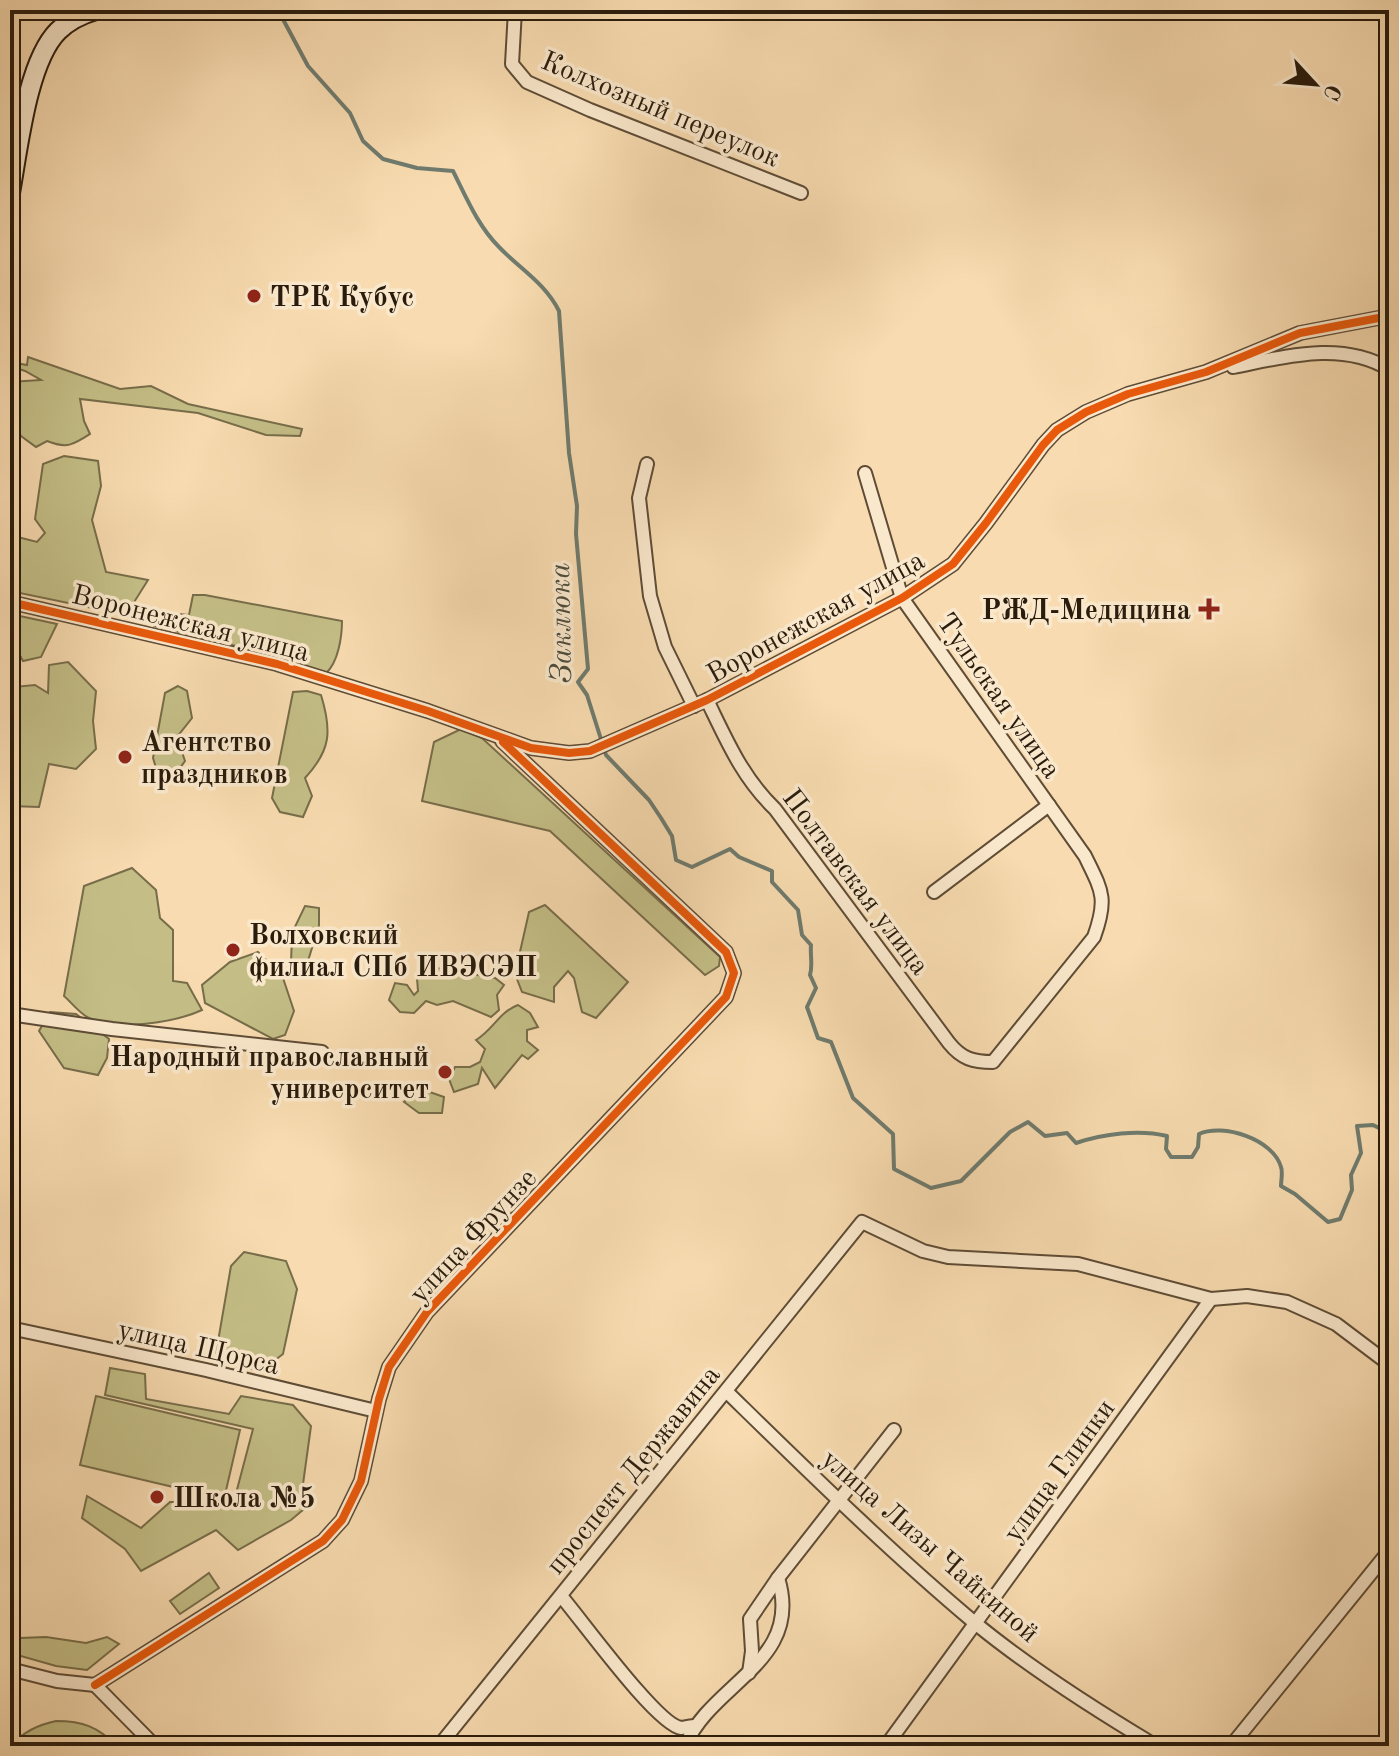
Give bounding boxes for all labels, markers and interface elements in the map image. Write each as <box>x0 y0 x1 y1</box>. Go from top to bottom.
north arrow <box>1275 44 1355 124</box>
street label: Колхозный переулок <box>537 48 783 174</box>
text: С <box>1318 81 1344 103</box>
place label: ТРК Кубус <box>270 284 414 313</box>
marker: ТРК Кубус <box>245 287 263 305</box>
street label: Воронежская улица <box>703 547 930 690</box>
water label: Заклюка <box>545 562 578 684</box>
street label: Воронежская улица <box>68 582 312 668</box>
place label: РЖД-Медицина <box>982 597 1191 626</box>
marker: РЖД-Медицина <box>1198 598 1220 620</box>
street label: Тульская улица <box>930 609 1065 785</box>
place label: Агентство праздников <box>141 730 288 790</box>
marker: Агентство праздников <box>116 748 134 766</box>
street label: Полтавская улица <box>776 785 933 981</box>
place label: Волховский филиал СПб ИВЭСЭП <box>249 923 537 983</box>
marker: Волховский филиал СПб ИВЭСЭП <box>224 941 242 959</box>
place label: Народный православный университет <box>110 1045 429 1105</box>
marker: Народный православный университет <box>436 1063 454 1081</box>
street label: улица Фрунзе <box>405 1165 543 1310</box>
street label: улица Щорса <box>115 1317 282 1381</box>
street label: проспект Державина <box>542 1361 727 1580</box>
street label: улица Глинки <box>1000 1395 1121 1548</box>
street label: улица Лизы Чайкиной <box>815 1446 1043 1649</box>
place label: Школа №5 <box>173 1485 316 1514</box>
marker: Школа №5 <box>148 1488 166 1506</box>

